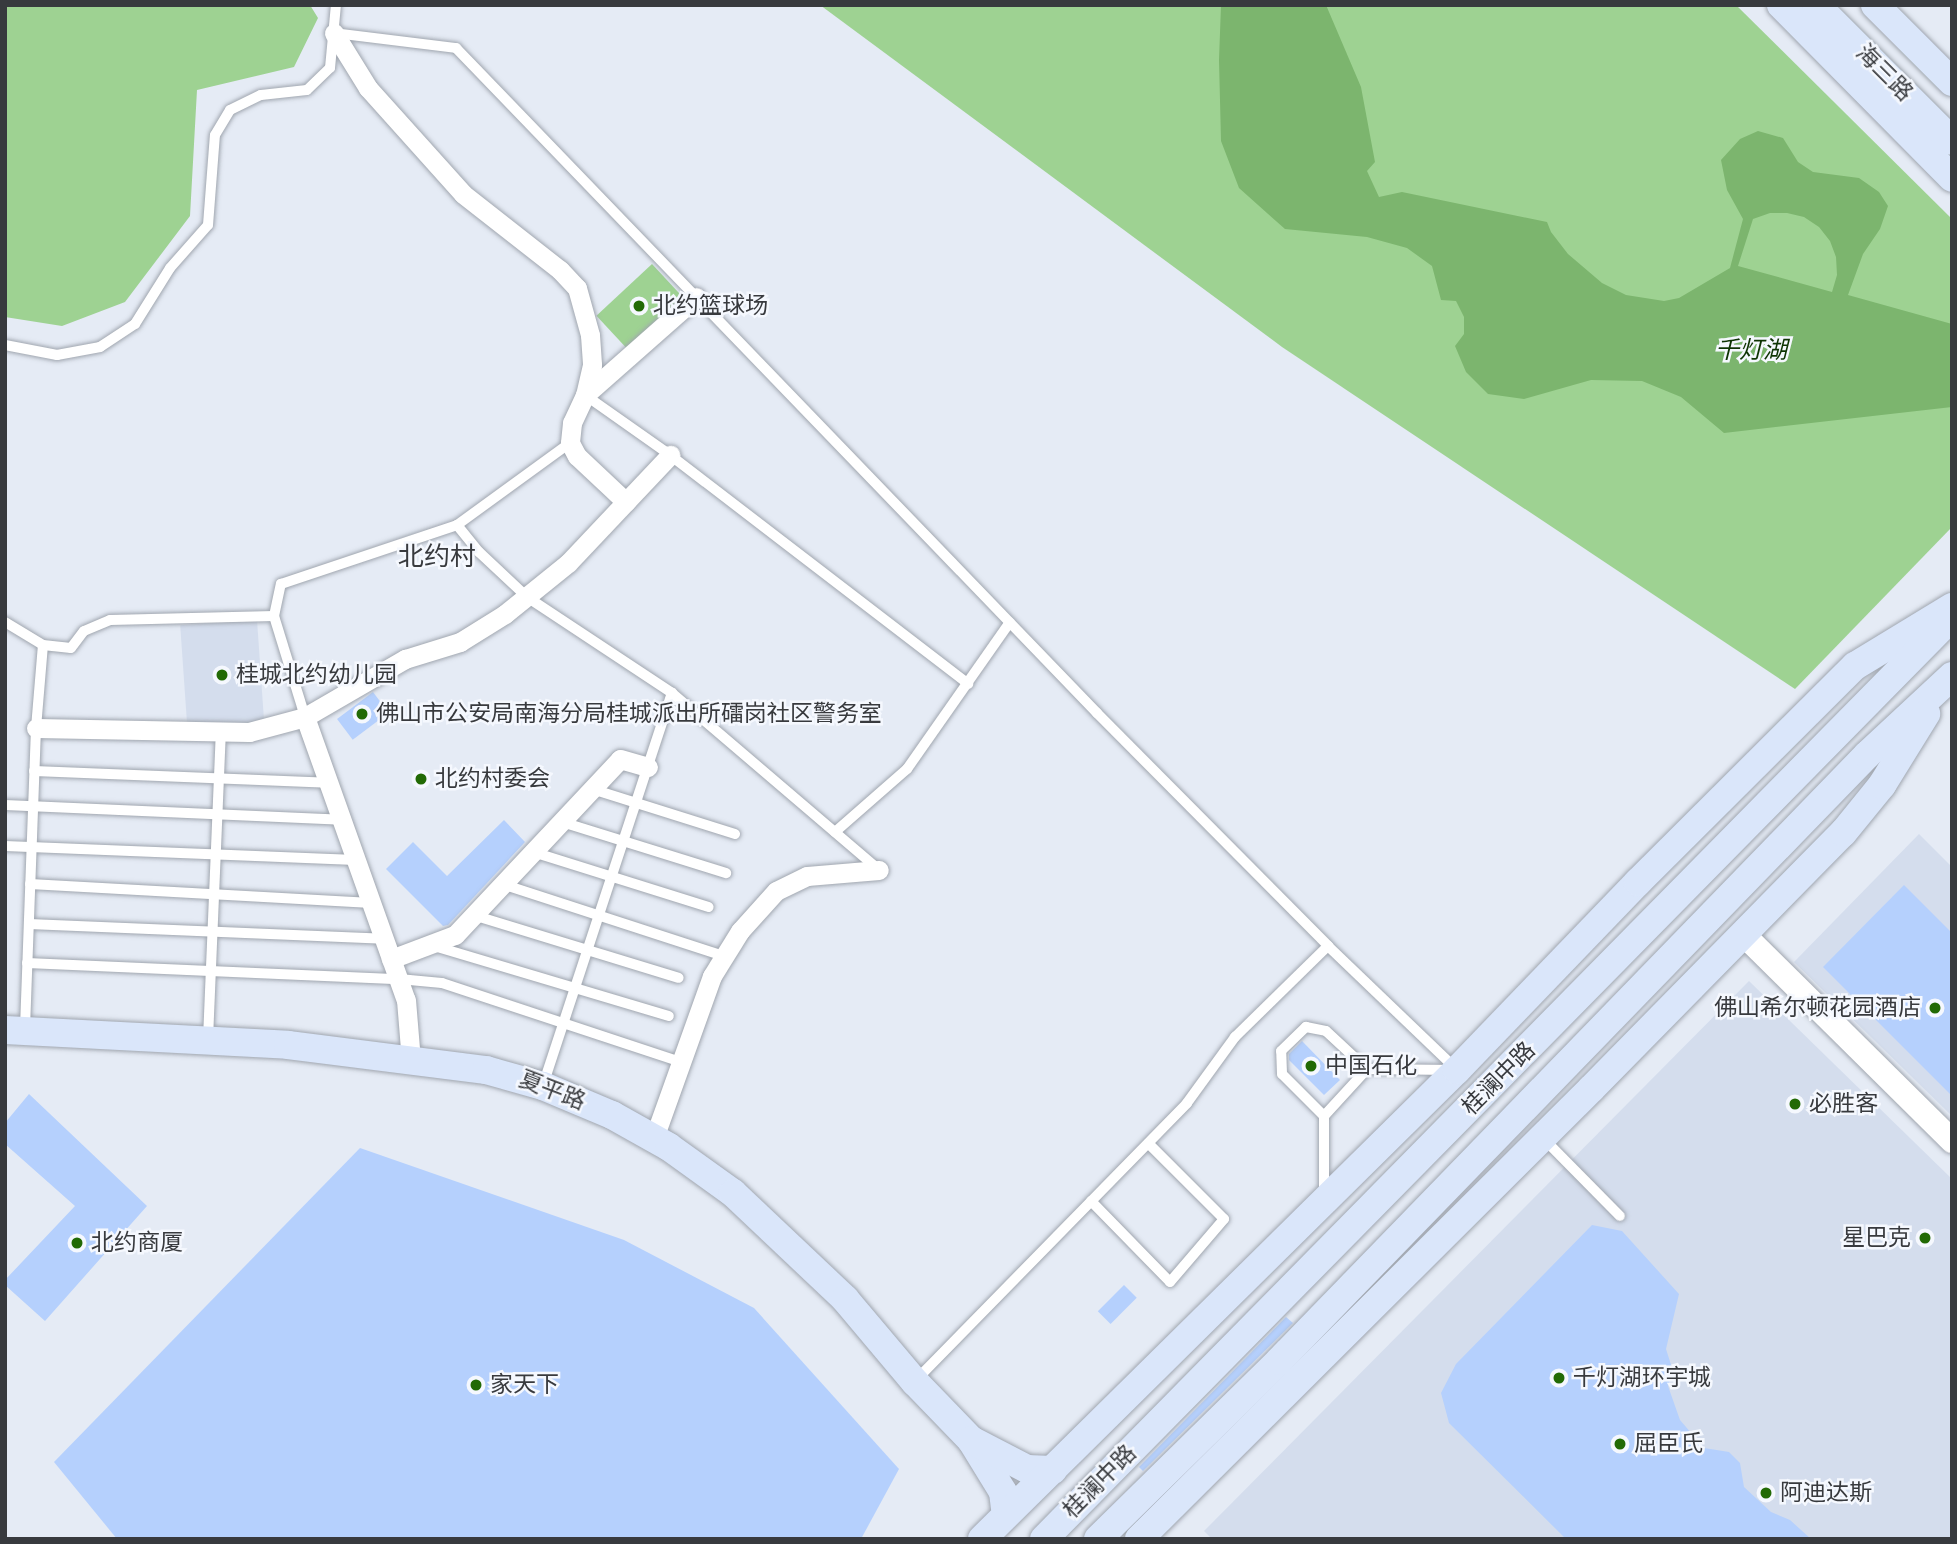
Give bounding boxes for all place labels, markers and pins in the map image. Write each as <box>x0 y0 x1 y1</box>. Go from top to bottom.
place label: 北约篮球场 <box>653 292 768 320</box>
marker: 北约篮球场 <box>631 298 647 314</box>
place label: 桂城北约幼儿园 <box>236 661 397 689</box>
marker: 桂城北约幼儿园 <box>214 667 230 683</box>
place label: 佛山市公安局南海分局桂城派出所礌岗社区警务室 <box>376 700 882 728</box>
marker: 佛山市公安局南海分局桂城派出所礌岗社区警务室 <box>354 706 370 722</box>
place label: 北约村委会 <box>435 765 550 793</box>
marker: 北约村委会 <box>413 771 429 787</box>
place label: 佛山希尔顿花园酒店 <box>1714 994 1921 1022</box>
marker: 佛山希尔顿花园酒店 <box>1927 1000 1943 1016</box>
place label: 中国石化 <box>1325 1052 1417 1080</box>
marker: 中国石化 <box>1303 1058 1319 1074</box>
place label: 必胜客 <box>1809 1090 1878 1118</box>
marker: 必胜客 <box>1787 1096 1803 1112</box>
place label: 星巴克 <box>1842 1224 1911 1252</box>
place label: 北约商厦 <box>91 1229 183 1257</box>
marker: 星巴克 <box>1917 1230 1933 1246</box>
marker: 北约商厦 <box>69 1235 85 1251</box>
place label: 千灯湖环宇城 <box>1573 1364 1711 1392</box>
marker: 千灯湖环宇城 <box>1551 1370 1567 1386</box>
place label: 家天下 <box>490 1371 559 1399</box>
marker: 家天下 <box>468 1377 484 1393</box>
place label: 屈臣氏 <box>1634 1430 1703 1458</box>
marker: 屈臣氏 <box>1612 1436 1628 1452</box>
place label: 阿迪达斯 <box>1780 1479 1872 1507</box>
marker: 阿迪达斯 <box>1758 1485 1774 1501</box>

